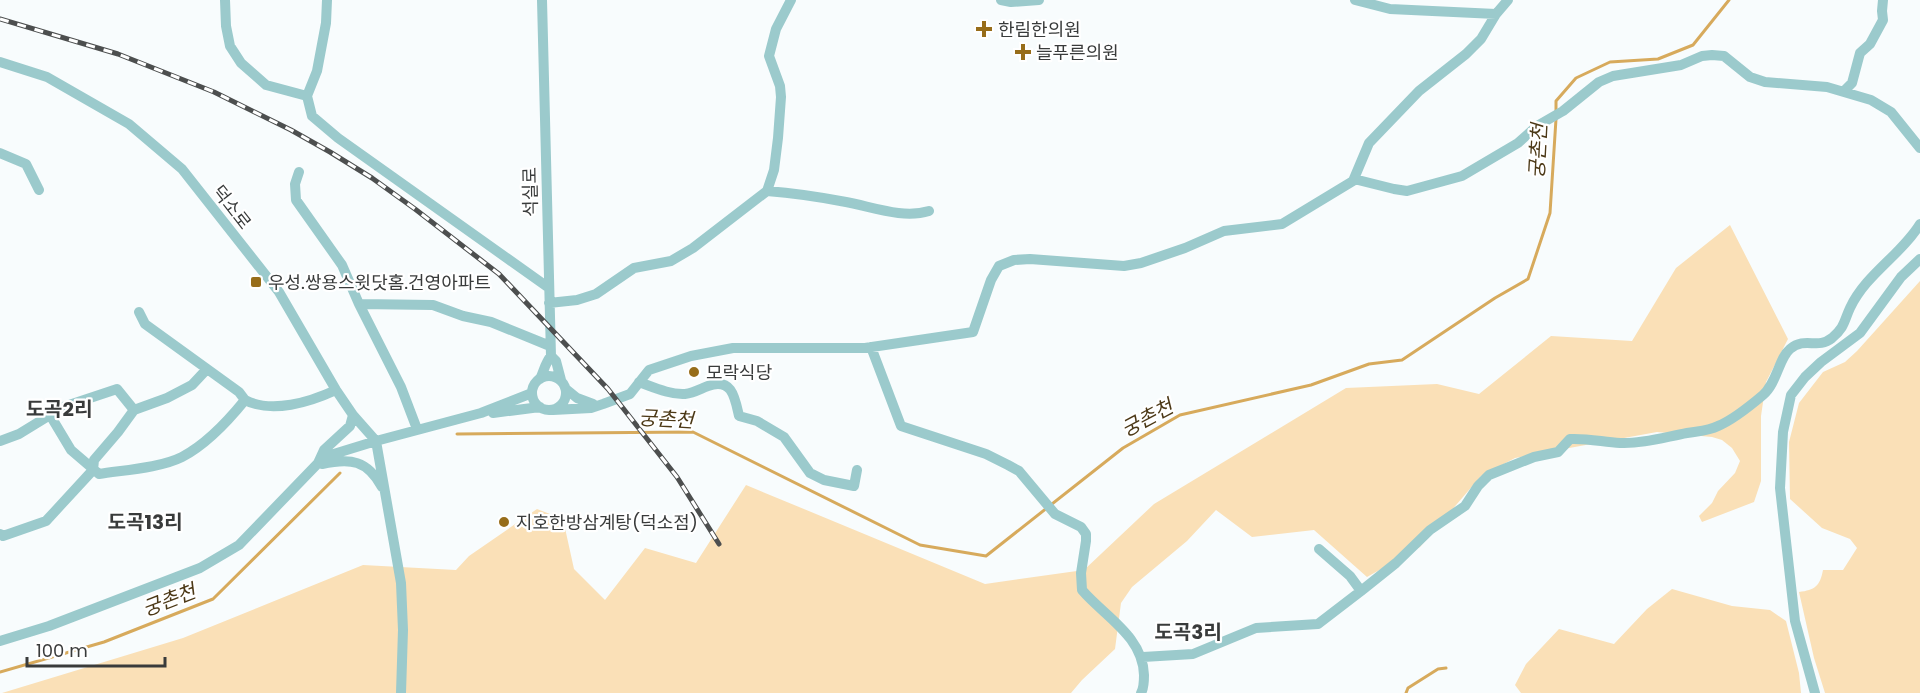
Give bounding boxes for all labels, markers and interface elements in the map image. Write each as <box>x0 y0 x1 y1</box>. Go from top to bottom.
place label: 한림한의원 <box>998 17 1081 42</box>
marker: 한림한의원 <box>975 20 993 38</box>
place label: 늘푸른의원 <box>1036 40 1119 65</box>
marker: 늘푸른의원 <box>1014 43 1032 61</box>
water label: 궁촌천 <box>1523 120 1554 179</box>
street label: 석실로 <box>517 167 543 217</box>
street label: 덕소로 <box>207 180 257 234</box>
place label: 우성.쌍용스윗닷홈.건영아파트 <box>268 270 491 295</box>
marker: 우성.쌍용스윗닷홈.건영아파트 <box>249 275 263 289</box>
place label: 모락식당 <box>706 360 772 385</box>
marker: 모락식당 <box>687 365 701 379</box>
water label: 궁촌천 <box>1116 391 1180 443</box>
district label: 도곡2리 <box>26 395 92 423</box>
water label: 궁촌천 <box>638 404 697 435</box>
district label: 도곡13리 <box>108 508 182 536</box>
place label: 지호한방삼계탕(덕소점) <box>516 510 698 535</box>
marker: 지호한방삼계탕(덕소점) <box>497 515 511 529</box>
water label: 궁촌천 <box>138 576 202 623</box>
district label: 도곡3리 <box>1154 618 1222 646</box>
scale bar <box>27 630 165 668</box>
text: 100 m <box>36 638 88 663</box>

